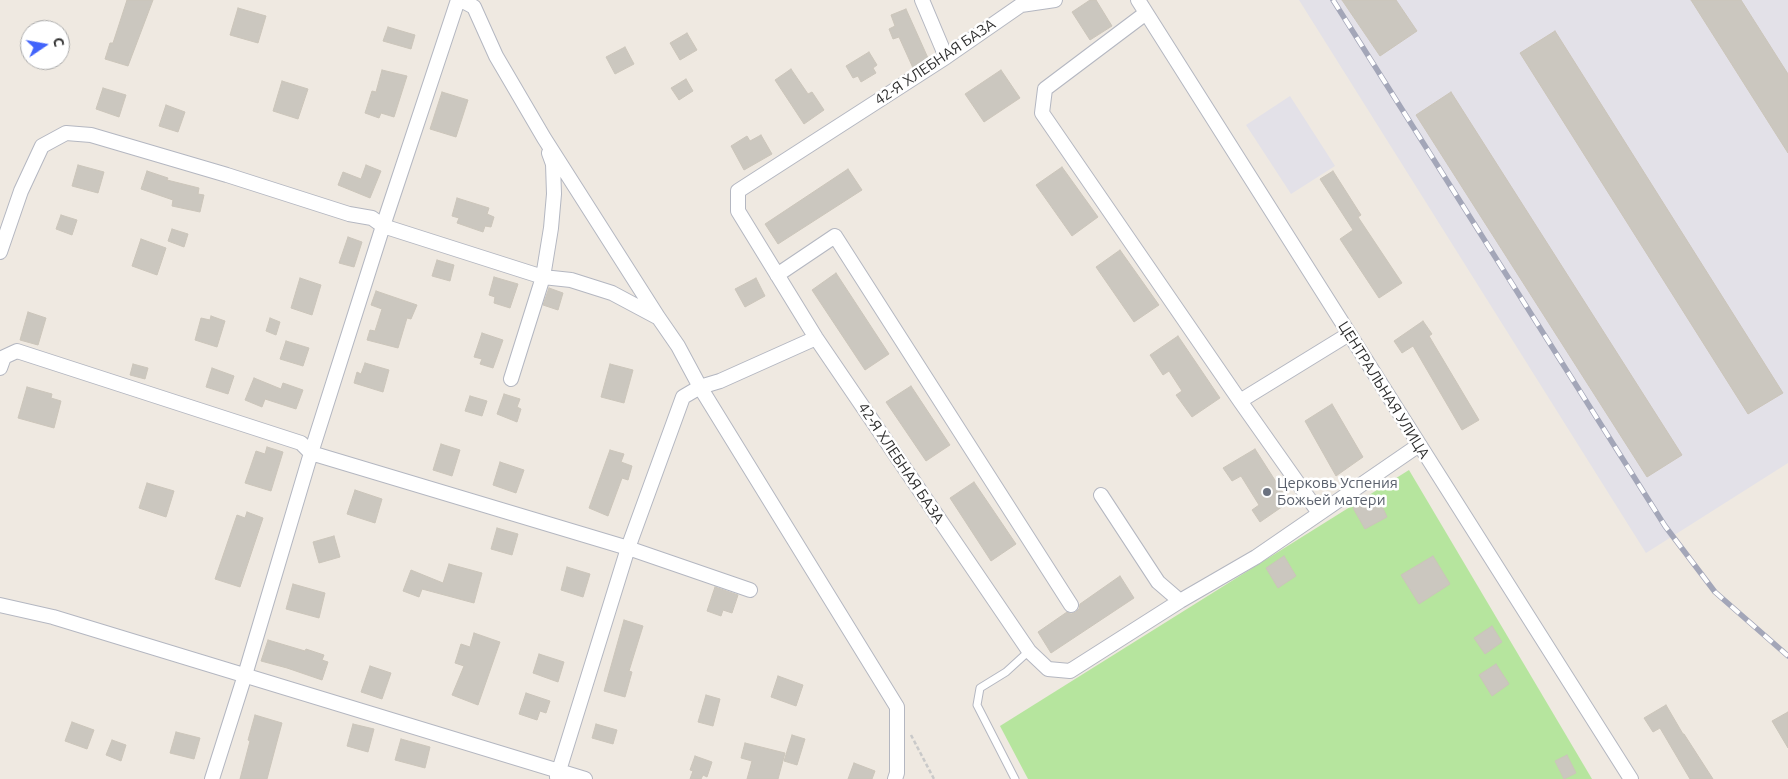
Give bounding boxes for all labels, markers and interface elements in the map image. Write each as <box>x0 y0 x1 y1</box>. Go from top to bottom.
street label: 42-Я ХЛЕБНАЯ БАЗА <box>871 15 999 109</box>
north arrow <box>20 20 70 70</box>
text: С <box>50 36 67 48</box>
street label: ЦЕНТРАЛЬНАЯ УЛИЦА <box>1334 318 1434 462</box>
street label: 42-Я ХЛЕБНАЯ БАЗА <box>854 399 948 527</box>
place label: Церковь Успения Божьей матери <box>1277 474 1398 509</box>
marker: Церковь Успения Божьей матери <box>1261 486 1273 498</box>

